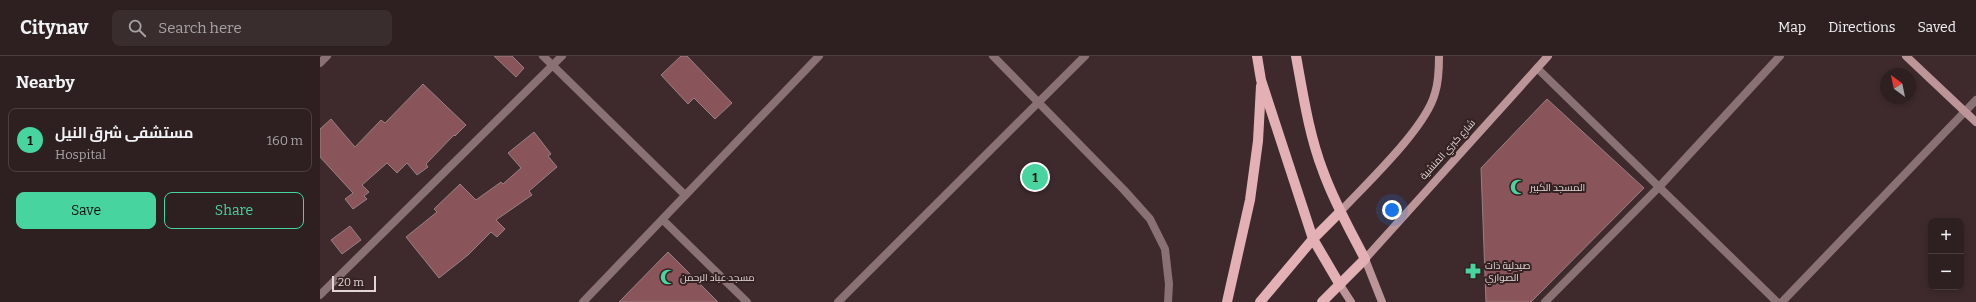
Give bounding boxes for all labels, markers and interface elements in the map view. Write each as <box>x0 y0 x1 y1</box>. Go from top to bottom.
search box <box>112 10 392 46</box>
text: Citynav <box>20 16 88 39</box>
icon: search <box>126 17 148 39</box>
text: Search here <box>158 19 242 37</box>
text: Map <box>1778 19 1806 36</box>
text: Directions <box>1828 19 1896 36</box>
text: Saved <box>1918 19 1956 36</box>
north arrow <box>1880 68 1916 104</box>
text: Nearby <box>16 72 75 93</box>
street label: شارع كبري المنشية <box>1418 117 1479 183</box>
text: مستشفى شرق النيل <box>55 124 193 142</box>
text: 1 <box>27 133 33 148</box>
text: 160 m <box>267 133 303 148</box>
text: Hospital <box>55 147 106 162</box>
pin: 1 <box>1022 162 1048 192</box>
mosque icon: المسجد الكبير <box>1509 178 1527 196</box>
place label: المسجد الكبير <box>1529 182 1585 194</box>
button: Save <box>16 192 156 229</box>
button: Share <box>164 192 304 229</box>
your location <box>1382 200 1402 220</box>
map controls <box>1928 218 1964 290</box>
button: + <box>1928 218 1964 254</box>
button: − <box>1928 254 1964 290</box>
place label: صيدلية ذات الصواري <box>1485 260 1530 285</box>
pharmacy icon: صيدلية ذات الصواري <box>1464 262 1482 280</box>
mosque icon: مسجد عباد الرحمن <box>659 268 677 286</box>
place label: مسجد عباد الرحمن <box>680 272 755 284</box>
scale bar <box>332 274 376 293</box>
text: 20 m <box>338 276 364 289</box>

